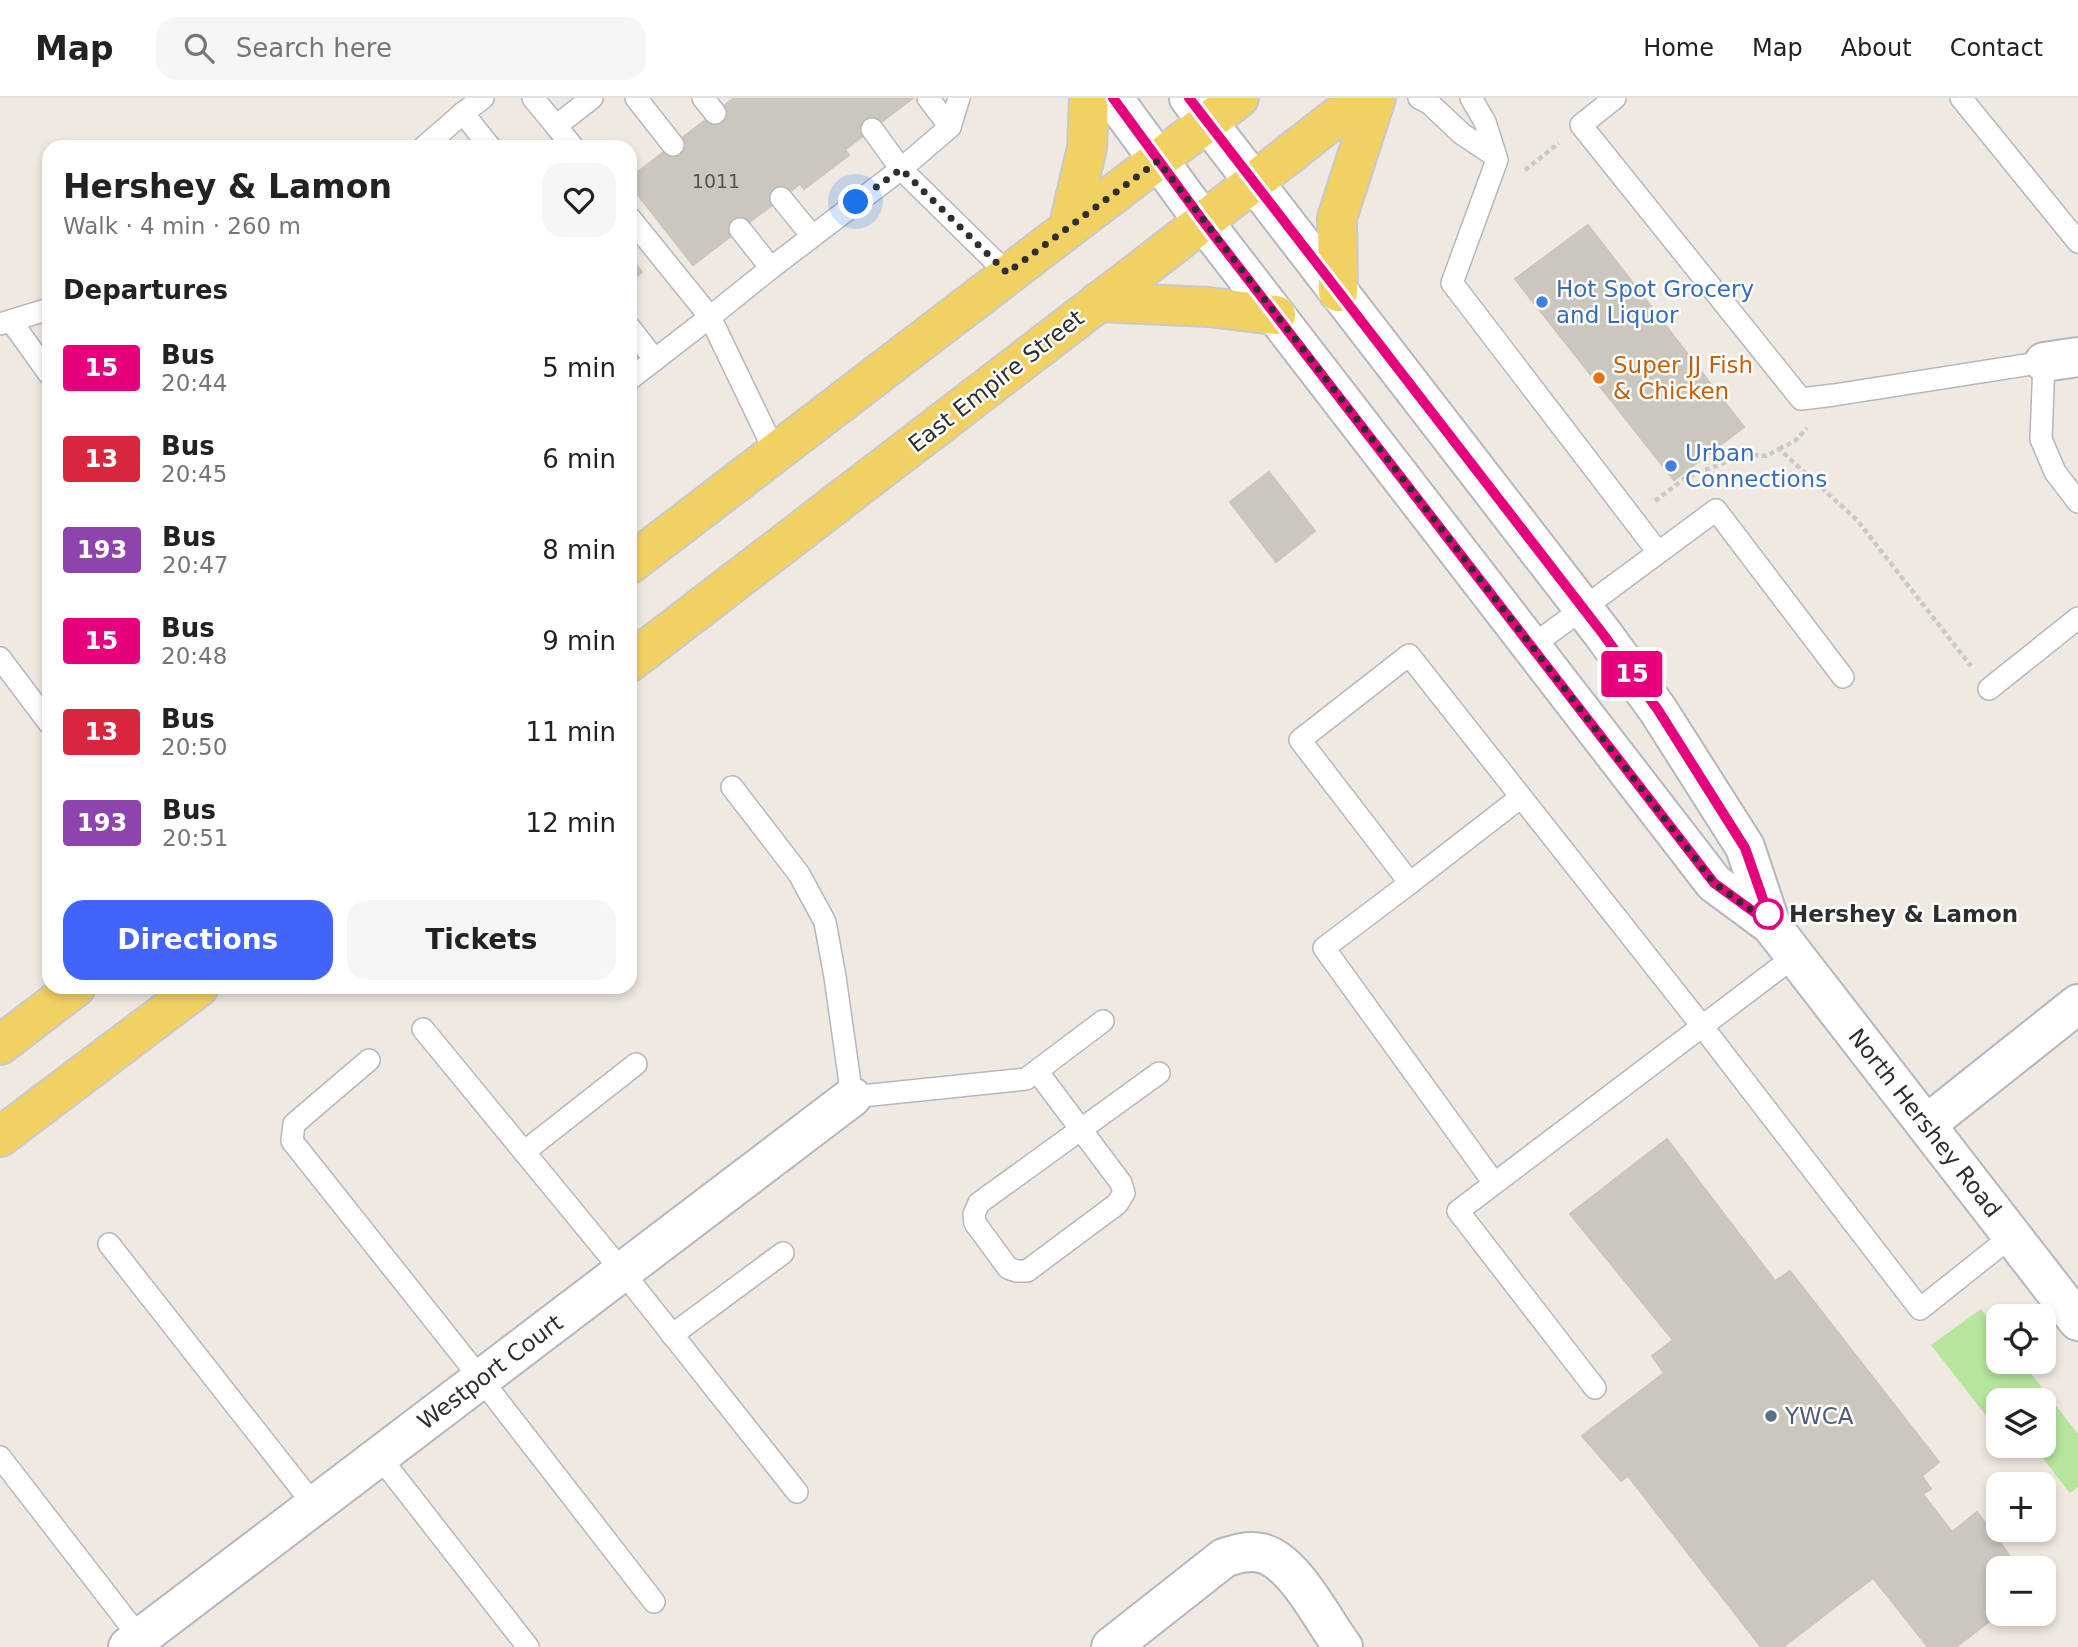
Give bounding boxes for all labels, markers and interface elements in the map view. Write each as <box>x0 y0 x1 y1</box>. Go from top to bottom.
search box <box>156 17 646 80</box>
text: Map <box>35 29 114 68</box>
icon: search <box>180 29 218 67</box>
text: Search here <box>236 33 392 63</box>
text: Home <box>1643 34 1714 62</box>
text: Map <box>1752 34 1803 62</box>
text: About <box>1841 34 1912 62</box>
text: Contact <box>1950 34 2043 62</box>
button: heart <box>542 163 616 237</box>
text: Hershey & Lamon <box>63 167 392 206</box>
house number: 1011 <box>692 170 740 192</box>
your location <box>838 184 873 219</box>
text: Walk · 4 min · 260 m <box>63 213 301 239</box>
text: Departures <box>63 275 228 305</box>
place label: Hot Spot Grocery and Liquor <box>1556 276 1754 328</box>
marker: Hot Spot Grocery and Liquor <box>1534 294 1550 310</box>
street label: East Empire Street <box>903 305 1089 457</box>
text: Bus <box>161 340 215 370</box>
place label: Super JJ Fish & Chicken <box>1613 352 1753 404</box>
text: 5 min <box>542 353 616 383</box>
text: 15 <box>85 354 118 382</box>
text: 20:44 <box>161 370 227 396</box>
marker: Super JJ Fish & Chicken <box>1591 370 1607 386</box>
text: Bus <box>161 431 215 461</box>
place label: Urban Connections <box>1685 440 1827 492</box>
text: 6 min <box>542 444 616 474</box>
text: 13 <box>85 445 118 473</box>
marker: Urban Connections <box>1663 458 1679 474</box>
text: 20:45 <box>161 461 227 487</box>
text: Bus <box>162 522 216 552</box>
text: 8 min <box>542 535 616 565</box>
text: 193 <box>77 536 127 564</box>
text: 20:47 <box>162 552 228 578</box>
text: Bus <box>161 613 215 643</box>
text: 9 min <box>542 626 616 656</box>
text: 15 <box>85 627 118 655</box>
text: 20:48 <box>161 643 227 669</box>
line badge: 15 <box>1600 651 1664 697</box>
text: 15 <box>1615 660 1649 688</box>
text: Bus <box>161 704 215 734</box>
text: 11 min <box>526 717 616 747</box>
text: 13 <box>85 718 118 746</box>
text: 20:50 <box>161 734 227 760</box>
text: Bus <box>162 795 216 825</box>
text: 12 min <box>526 808 616 838</box>
text: 193 <box>77 809 127 837</box>
text: 20:51 <box>162 825 228 851</box>
marker: Hershey & Lamon <box>1753 899 1783 929</box>
button: Directions <box>63 900 333 980</box>
button: Tickets <box>347 900 616 980</box>
place label: Hershey & Lamon <box>1789 901 2018 927</box>
street label: North Hershey Road <box>1843 1024 2007 1222</box>
map controls <box>1986 1304 2056 1626</box>
button: locate <box>1986 1304 2056 1374</box>
street label: Westport Court <box>413 1309 567 1435</box>
button: layers <box>1986 1388 2056 1458</box>
place label: YWCA <box>1784 1403 1854 1429</box>
marker: YWCA <box>1763 1408 1779 1424</box>
button: + <box>1986 1472 2056 1542</box>
button: − <box>1986 1556 2056 1626</box>

